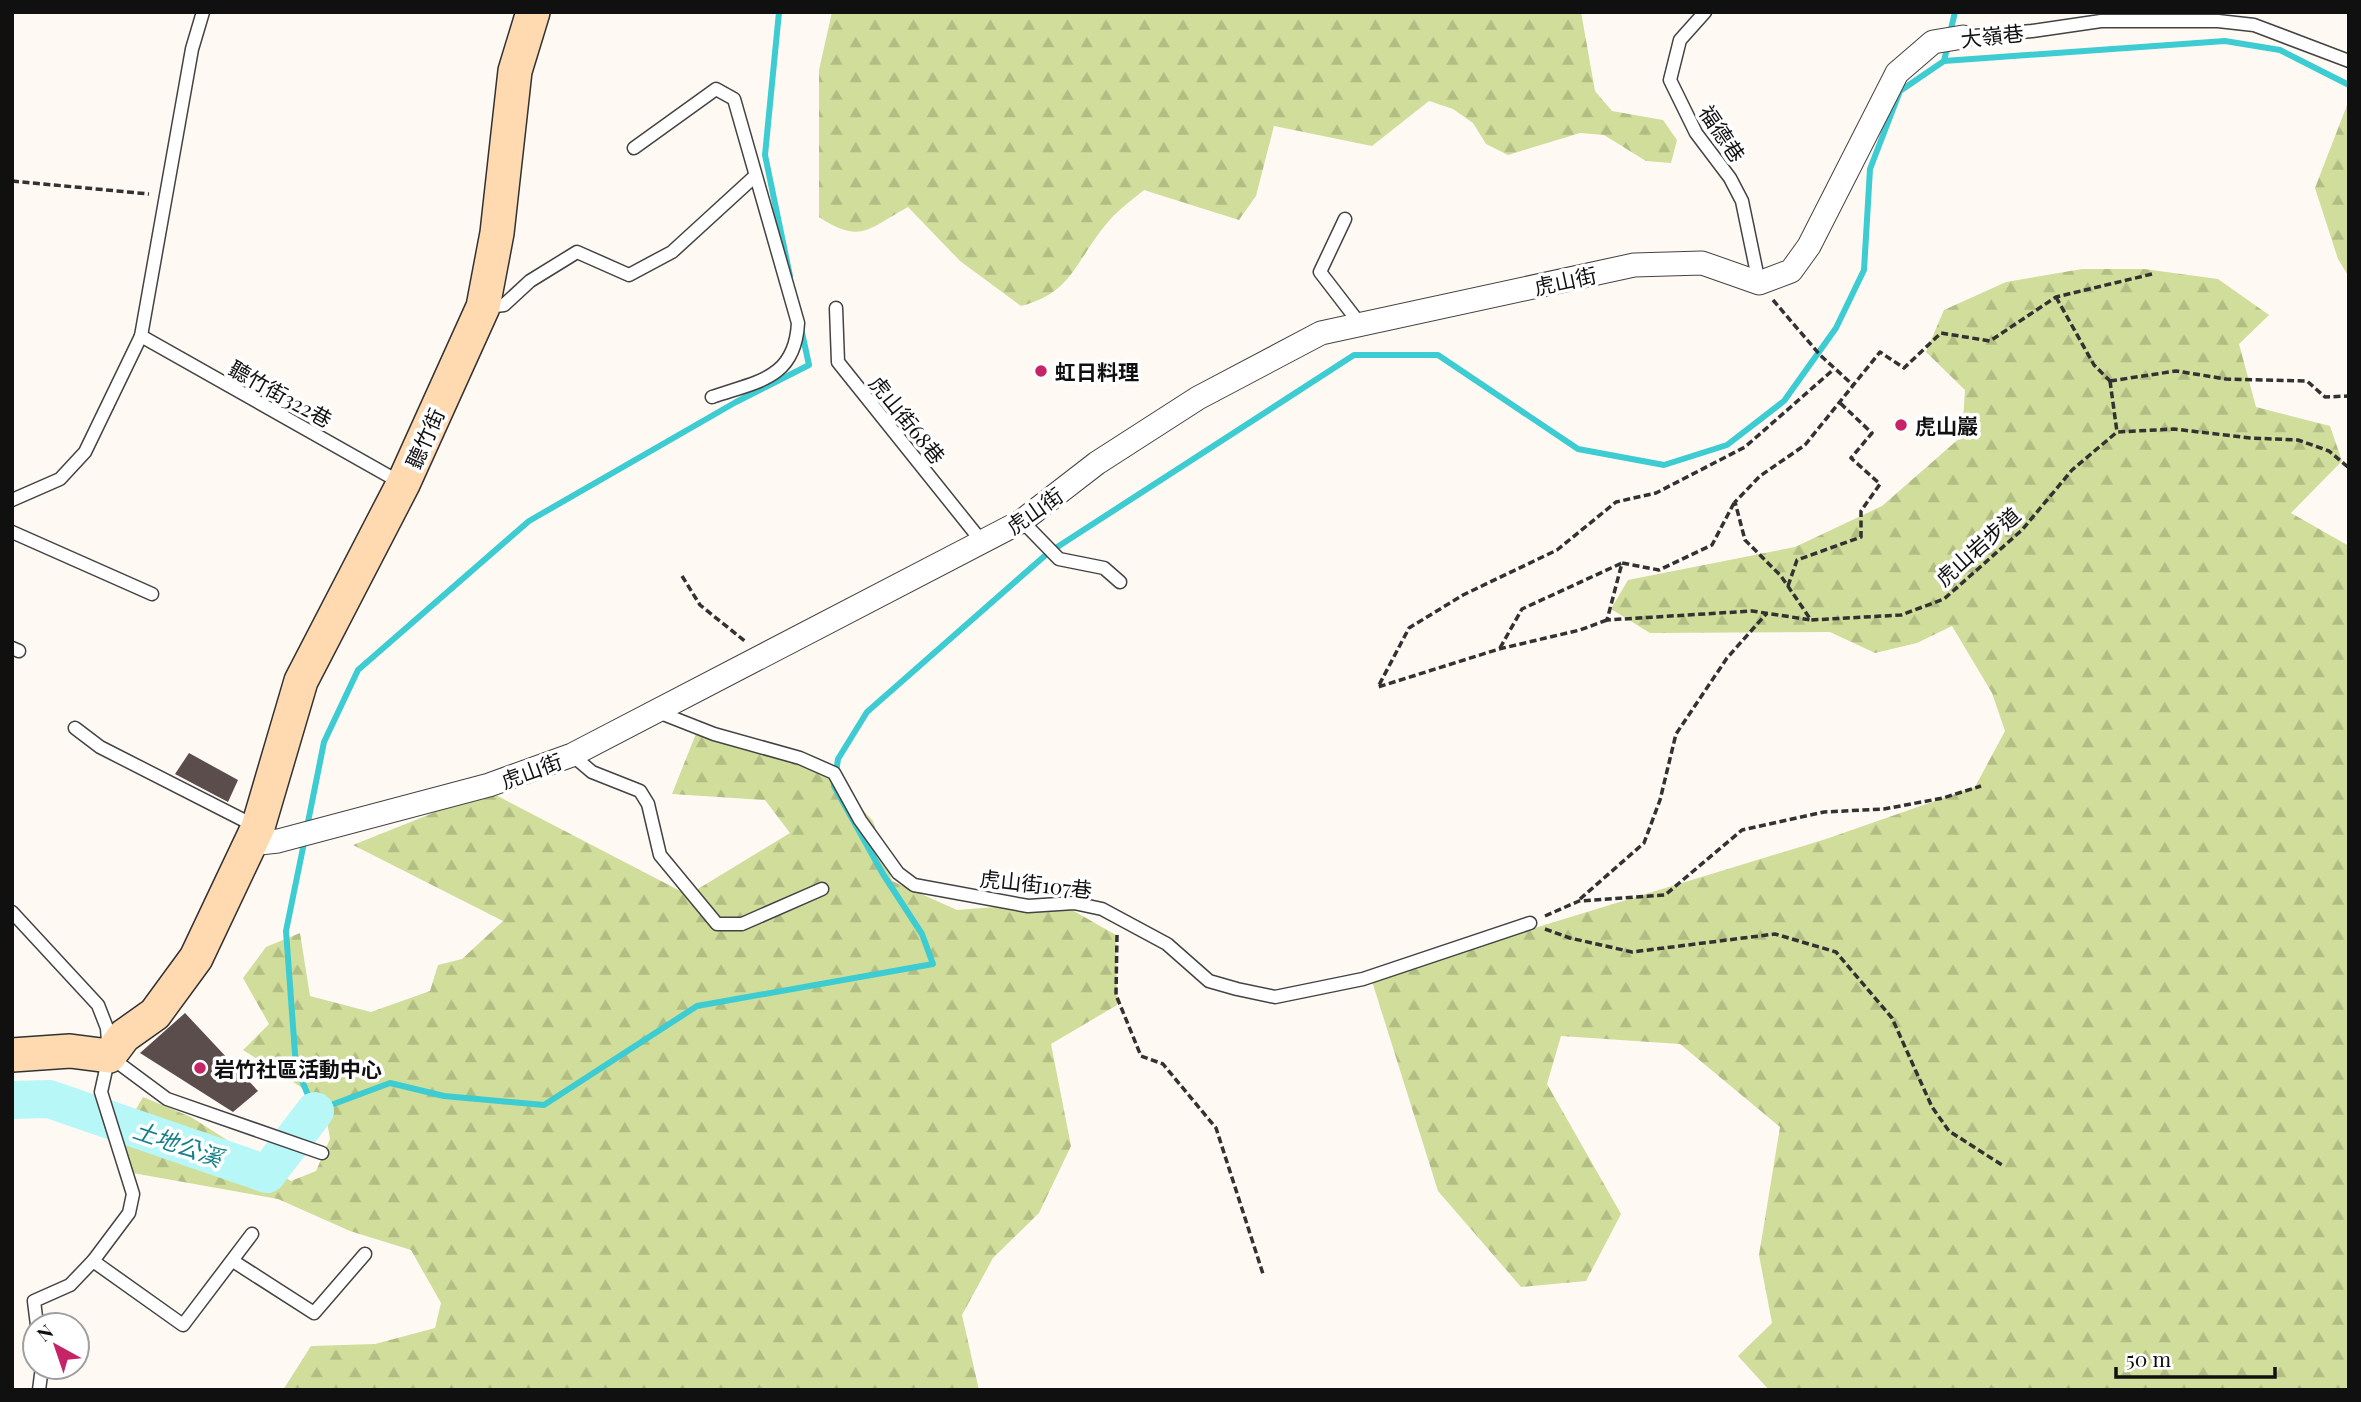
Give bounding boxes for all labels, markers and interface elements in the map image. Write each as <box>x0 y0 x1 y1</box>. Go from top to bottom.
street label: 大嶺巷 <box>1959 18 2025 52</box>
street label: 福德巷 <box>1694 99 1752 167</box>
street label: 虎山街 <box>1531 260 1599 300</box>
street label: 聽竹街322巷 <box>225 353 337 433</box>
place label: 虹日料理 <box>1055 357 1139 385</box>
marker: 虹日料理 <box>1033 363 1049 379</box>
street label: 虎山街68巷 <box>864 369 952 469</box>
street label: 聽竹街 <box>398 404 450 472</box>
place label: 虎山巖 <box>1915 411 1978 439</box>
marker: 虎山巖 <box>1893 417 1909 433</box>
street label: 虎山街 <box>1000 480 1068 540</box>
street label: 虎山岩步道 <box>1929 500 2025 592</box>
street label: 虎山街 <box>497 746 565 794</box>
street label: 虎山街107巷 <box>978 863 1094 903</box>
place label: 岩竹社區活動中心 <box>214 1054 382 1082</box>
marker: 岩竹社區活動中心 <box>192 1060 208 1076</box>
water label: 土地公溪 <box>129 1113 229 1174</box>
north arrow <box>21 1311 91 1381</box>
text: N <box>31 1318 58 1347</box>
scale bar <box>2116 1336 2275 1380</box>
text: 50 m <box>2126 1344 2172 1372</box>

